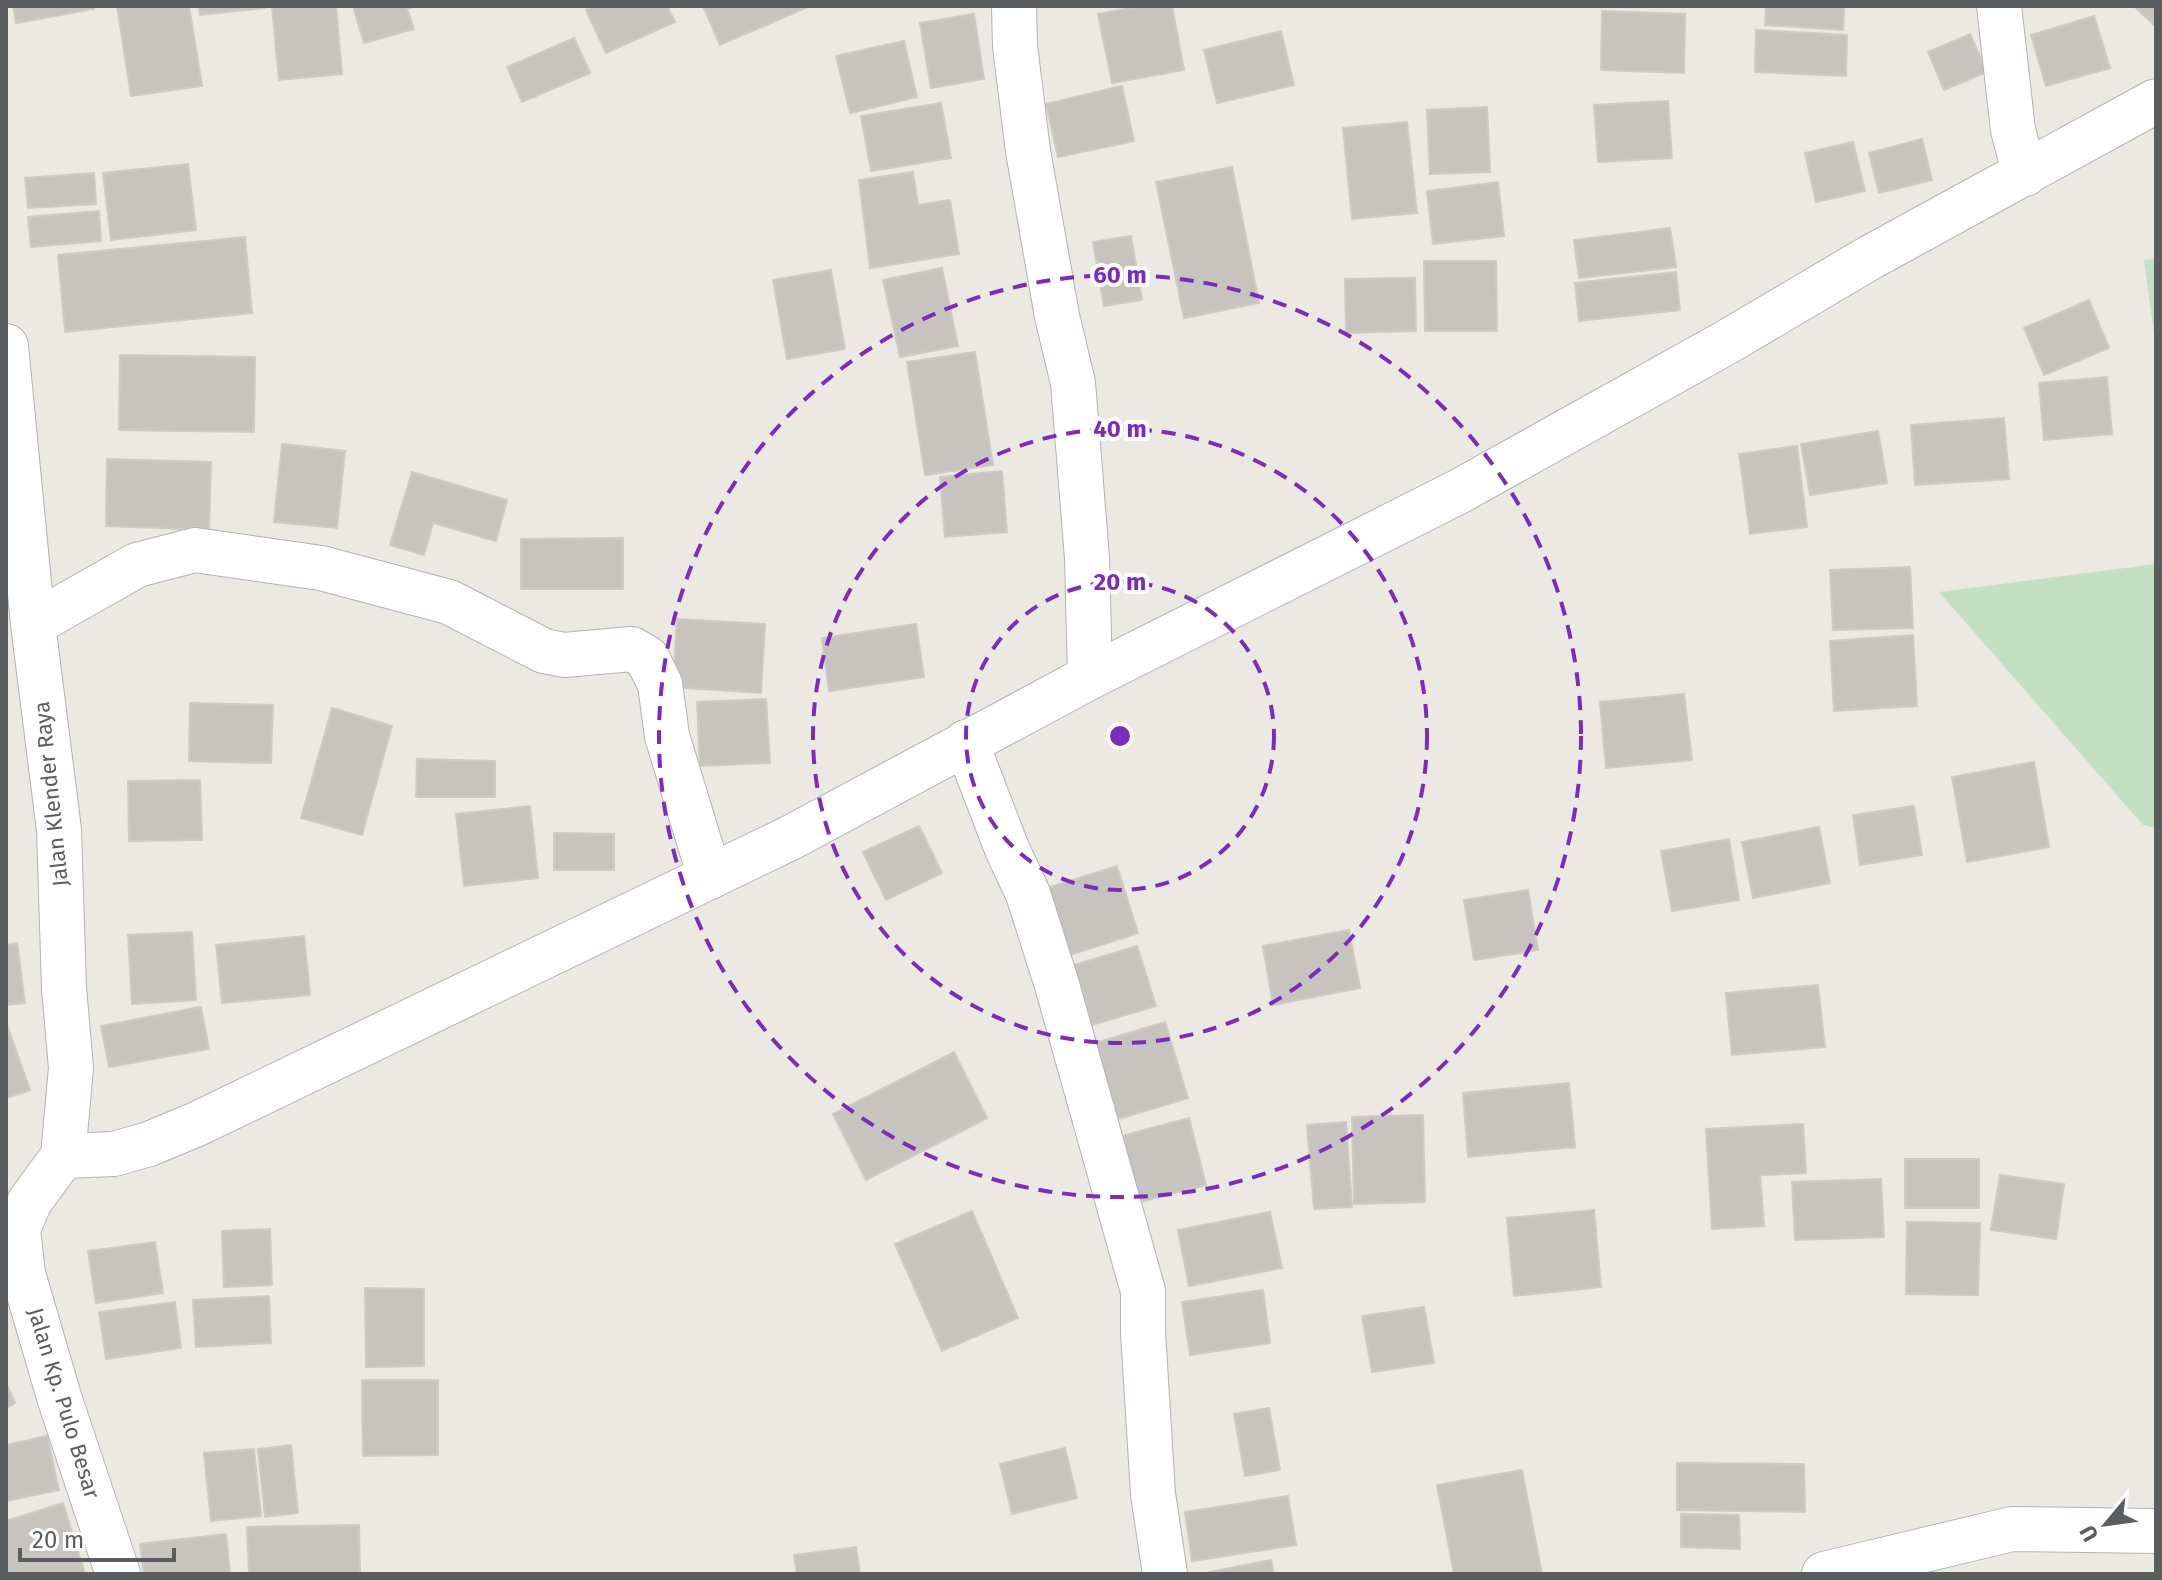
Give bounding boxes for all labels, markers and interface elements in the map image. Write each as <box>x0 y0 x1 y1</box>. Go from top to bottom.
text: 60 m <box>1093 261 1147 289</box>
text: 40 m <box>1093 415 1147 443</box>
text: 20 m <box>1094 568 1146 596</box>
street label: Jalan Klender Raya <box>28 700 74 888</box>
centre of rings <box>1106 722 1134 750</box>
street label: Jalan Kp. Pulo Besar <box>22 1304 106 1502</box>
north arrow <box>2066 1484 2146 1564</box>
scale bar <box>20 1512 174 1562</box>
text: U <box>2074 1521 2104 1546</box>
text: 20 m <box>32 1526 84 1554</box>

